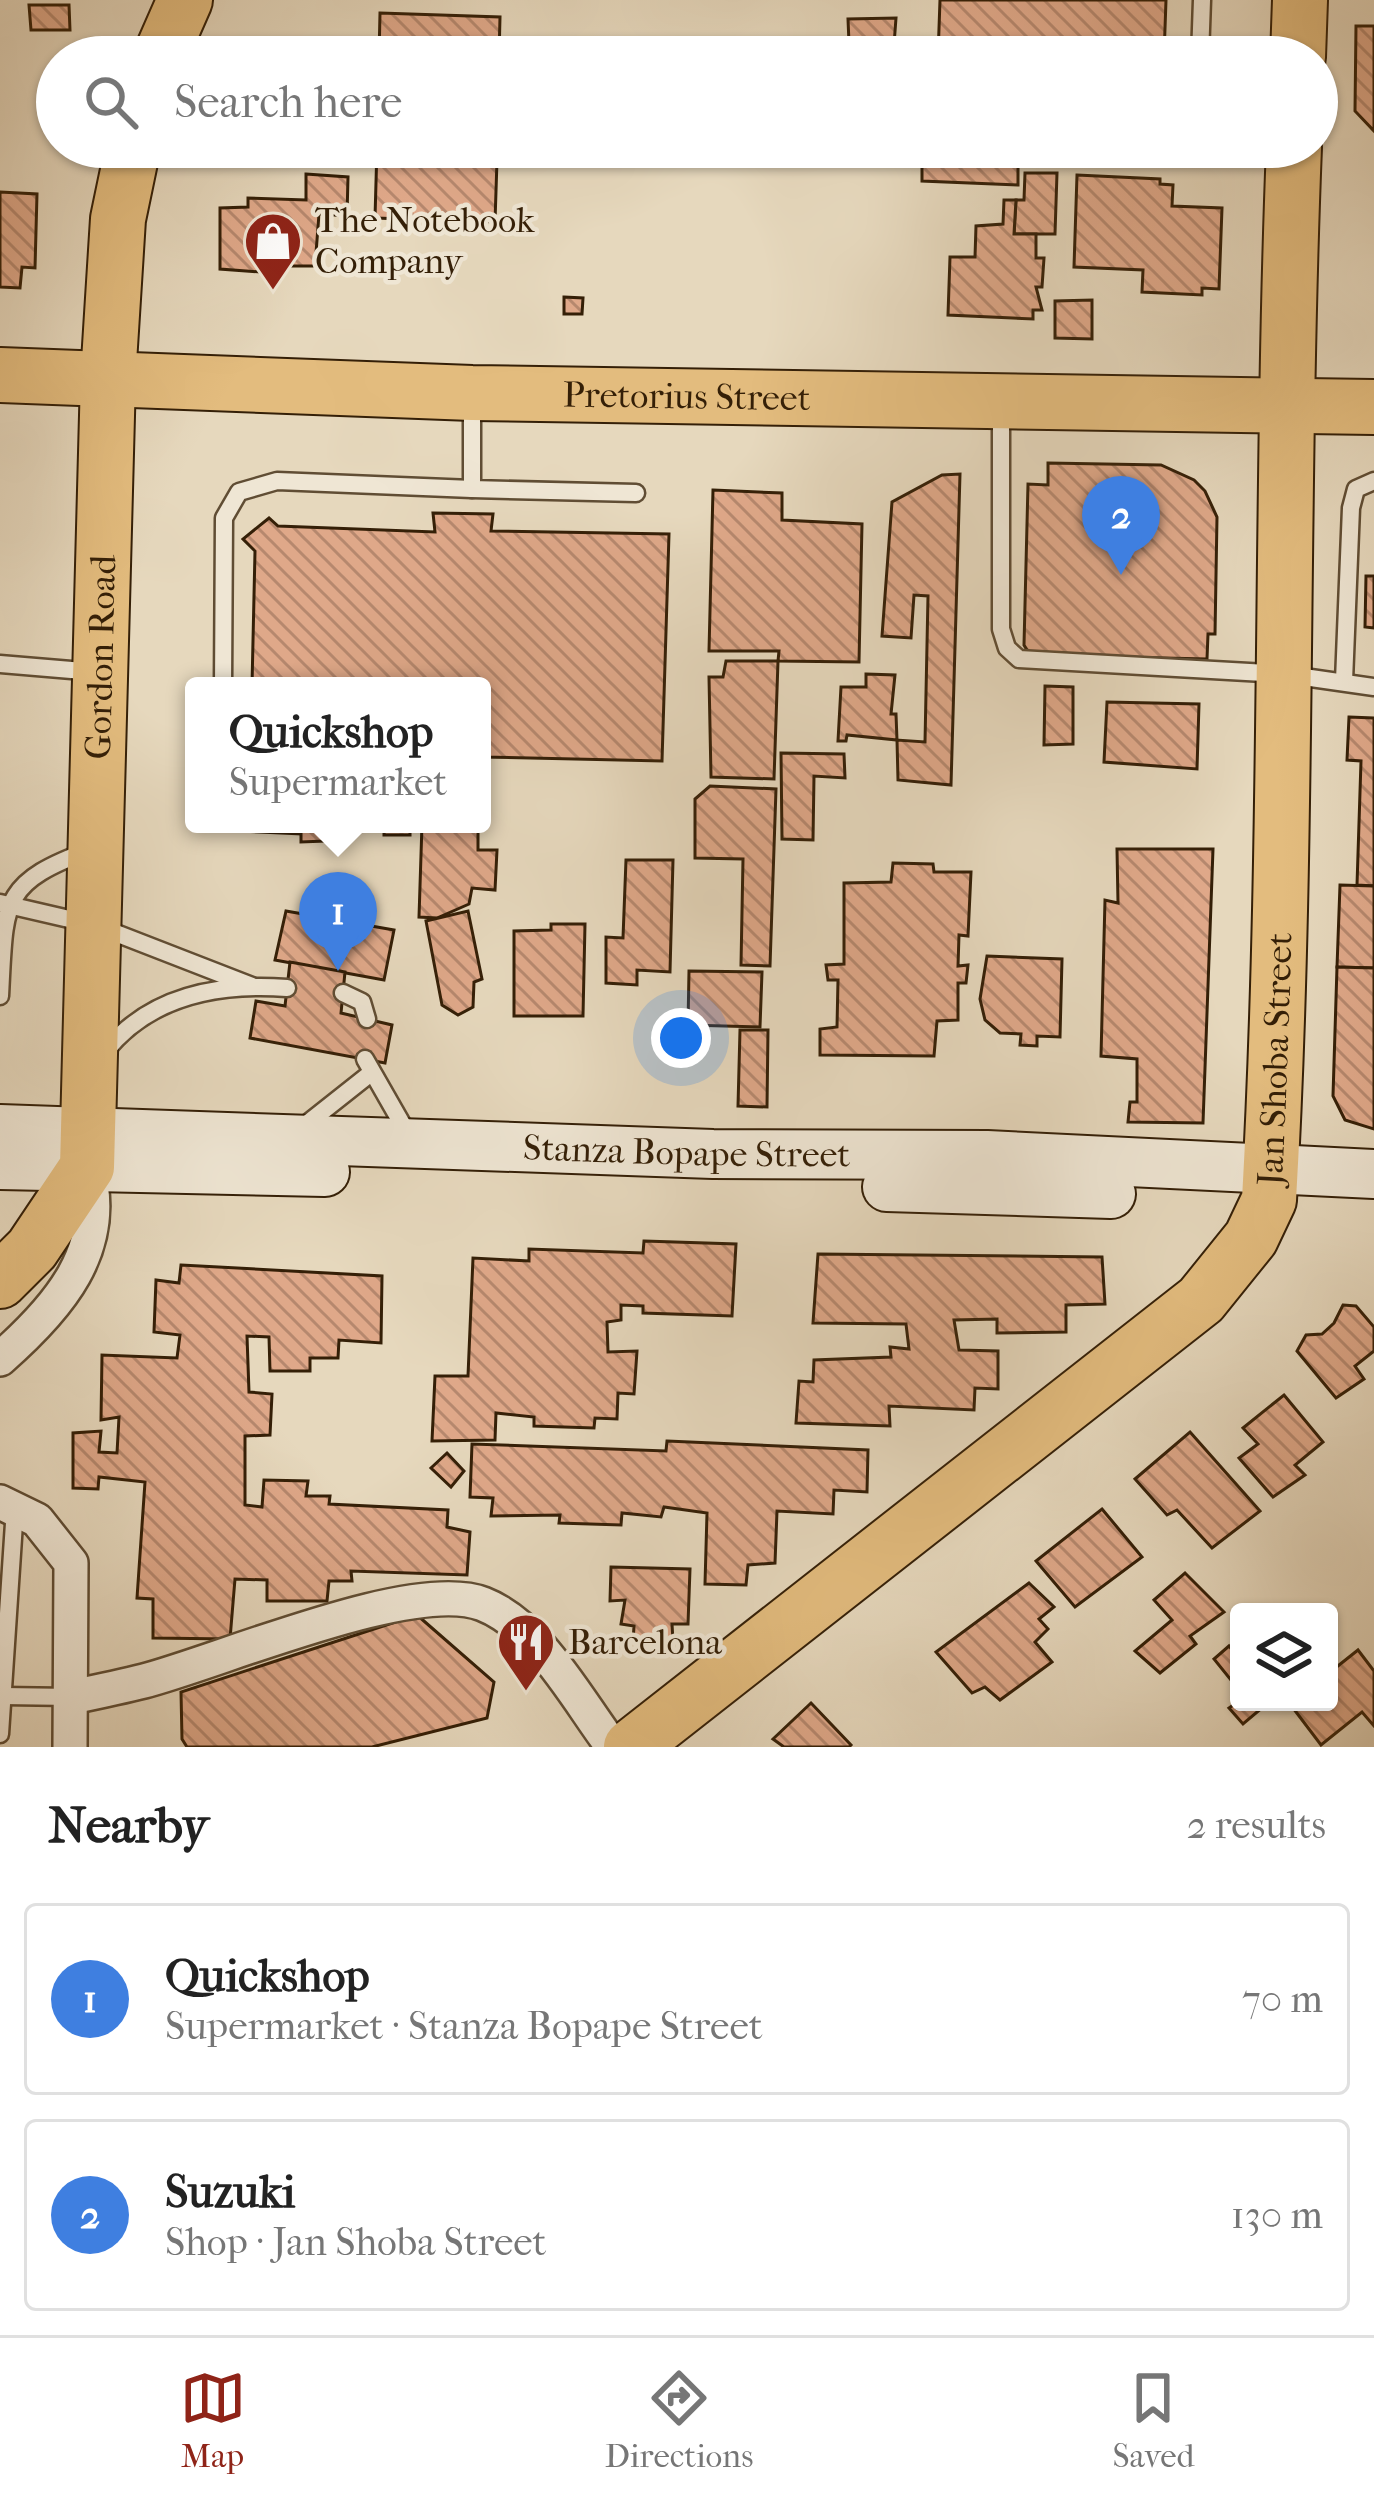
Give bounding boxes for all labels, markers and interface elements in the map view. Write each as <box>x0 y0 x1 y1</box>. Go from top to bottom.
search box <box>36 36 1338 168</box>
icon: search <box>78 69 144 135</box>
text: Search here <box>174 76 402 129</box>
place label: The Notebook Company <box>315 199 535 282</box>
shop icon: The Notebook Company <box>242 210 304 292</box>
street label: Pretorius Street <box>562 373 811 419</box>
pin: 2 <box>1082 476 1160 575</box>
street label: Gordon Road <box>77 554 124 760</box>
popup <box>185 677 491 833</box>
text: Quickshop <box>229 706 433 759</box>
text: Supermarket <box>229 759 447 805</box>
pin: 1 <box>299 872 377 971</box>
street label: Jan Shoba Street <box>1249 932 1300 1190</box>
your location <box>651 1008 711 1068</box>
street label: Stanza Bopape Street <box>522 1126 850 1176</box>
map controls <box>1230 1603 1338 1711</box>
button: layers <box>1230 1603 1338 1711</box>
restaurant icon: Barcelona <box>495 1611 557 1693</box>
place label: Barcelona <box>568 1621 722 1663</box>
text: Nearby <box>48 1795 209 1855</box>
text: 2 results <box>1187 1802 1326 1848</box>
text: Quickshop <box>165 1950 370 2003</box>
text: 1 <box>83 1976 97 2022</box>
text: 70 m <box>1242 1976 1323 2022</box>
text: Supermarket · Stanza Bopape Street <box>165 2003 763 2049</box>
text: Suzuki <box>165 2166 295 2219</box>
text: 2 <box>80 2192 100 2238</box>
text: 130 m <box>1231 2192 1323 2238</box>
text: Shop · Jan Shoba Street <box>165 2219 547 2265</box>
tab: Map <box>180 2365 246 2476</box>
tab: Directions <box>605 2365 753 2476</box>
tab: Saved <box>1113 2365 1194 2476</box>

